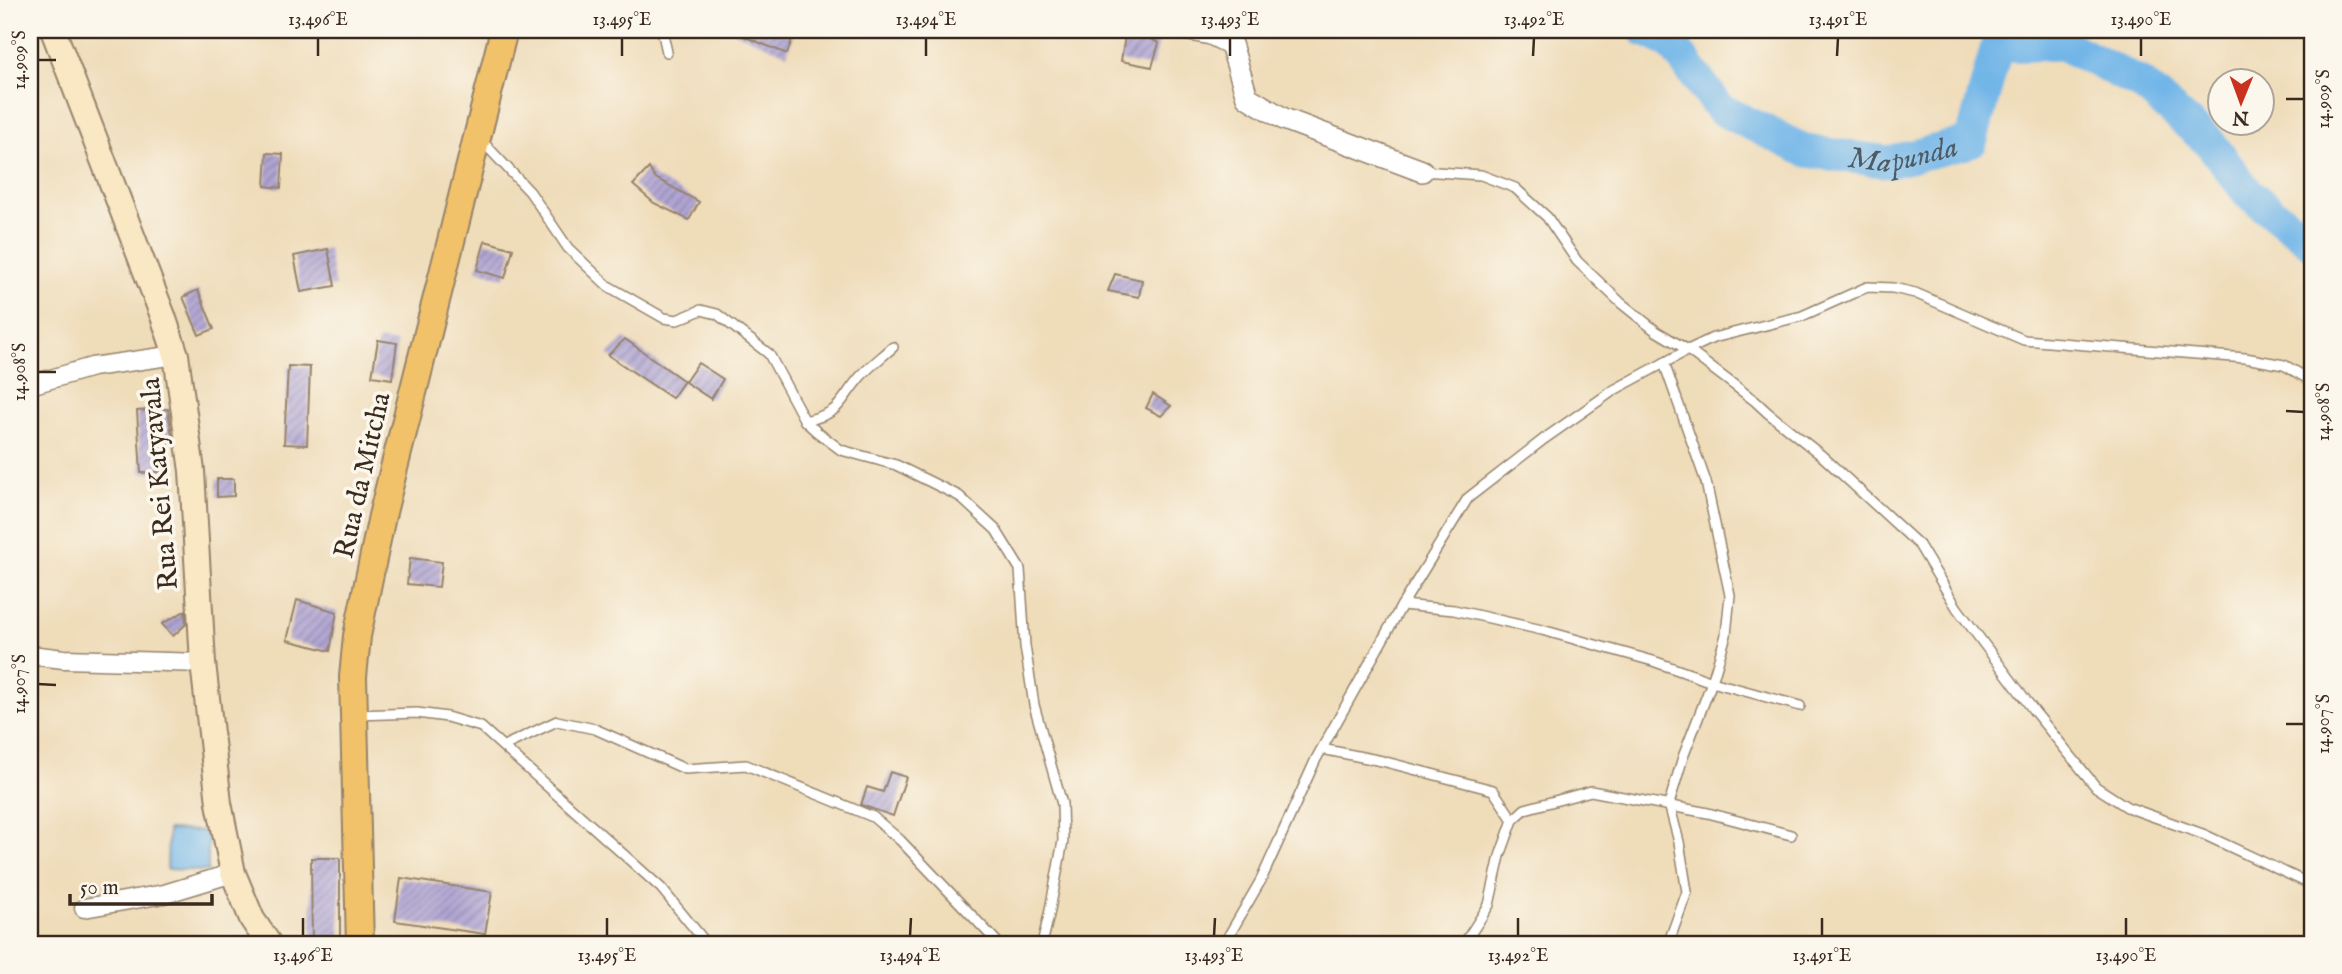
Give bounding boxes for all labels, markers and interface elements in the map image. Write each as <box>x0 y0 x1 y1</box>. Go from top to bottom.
text: 13.496°E <box>288 9 348 32</box>
text: 13.495°E <box>593 9 651 32</box>
text: 13.494°E <box>896 9 957 32</box>
text: 13.493°E <box>1200 9 1260 32</box>
text: 13.492°E <box>1504 9 1564 32</box>
text: 13.491°E <box>1809 9 1867 32</box>
text: 13.490°E <box>2110 9 2172 32</box>
text: 14.909°S <box>9 30 32 90</box>
north arrow <box>2206 66 2276 136</box>
text: 14.909°S <box>2313 69 2336 129</box>
text: N <box>2232 105 2250 129</box>
water label: Mapunda <box>1846 129 1962 183</box>
text: 14.908°S <box>9 343 32 401</box>
street label: Rua Rei Katyavala <box>134 375 187 591</box>
text: 14.908°S <box>2313 383 2336 441</box>
street label: Rua da Mitcha <box>327 388 400 562</box>
text: 14.907°S <box>9 654 32 714</box>
text: 14.907°S <box>2313 694 2336 754</box>
scale bar <box>70 862 212 906</box>
text: 50 m <box>80 875 119 902</box>
text: 13.496°E <box>273 945 333 968</box>
text: 13.495°E <box>578 945 636 968</box>
text: 13.494°E <box>880 945 941 968</box>
text: 13.493°E <box>1184 945 1244 968</box>
text: 13.492°E <box>1488 945 1548 968</box>
text: 13.491°E <box>1793 945 1851 968</box>
text: 13.490°E <box>2095 945 2157 968</box>

